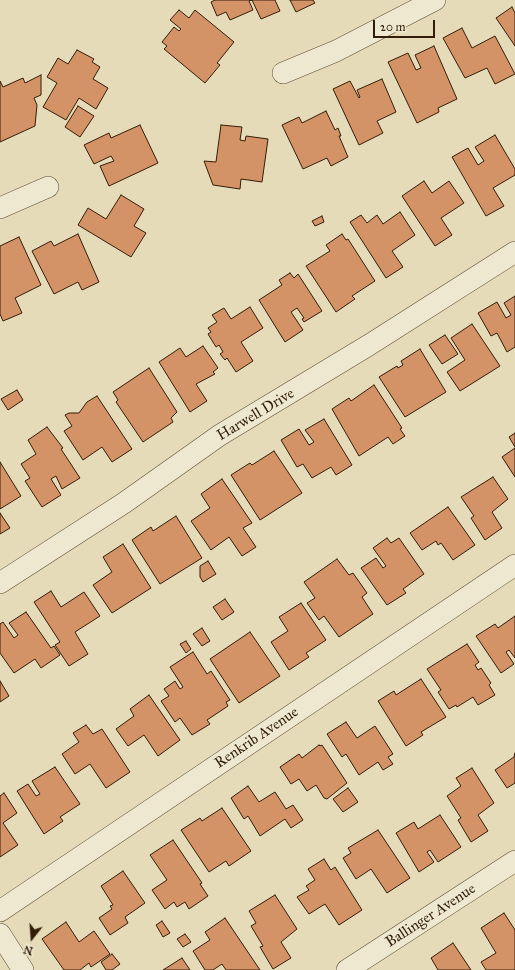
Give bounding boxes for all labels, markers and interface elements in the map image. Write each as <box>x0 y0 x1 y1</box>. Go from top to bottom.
scale bar <box>375 12 437 38</box>
text: 20 m <box>380 20 406 34</box>
street label: Harwell Drive <box>214 385 298 445</box>
street label: Renkrib Avenue <box>212 703 302 773</box>
street label: Ballinger Avenue <box>383 880 479 952</box>
north arrow <box>12 918 52 958</box>
text: N <box>22 942 35 958</box>

